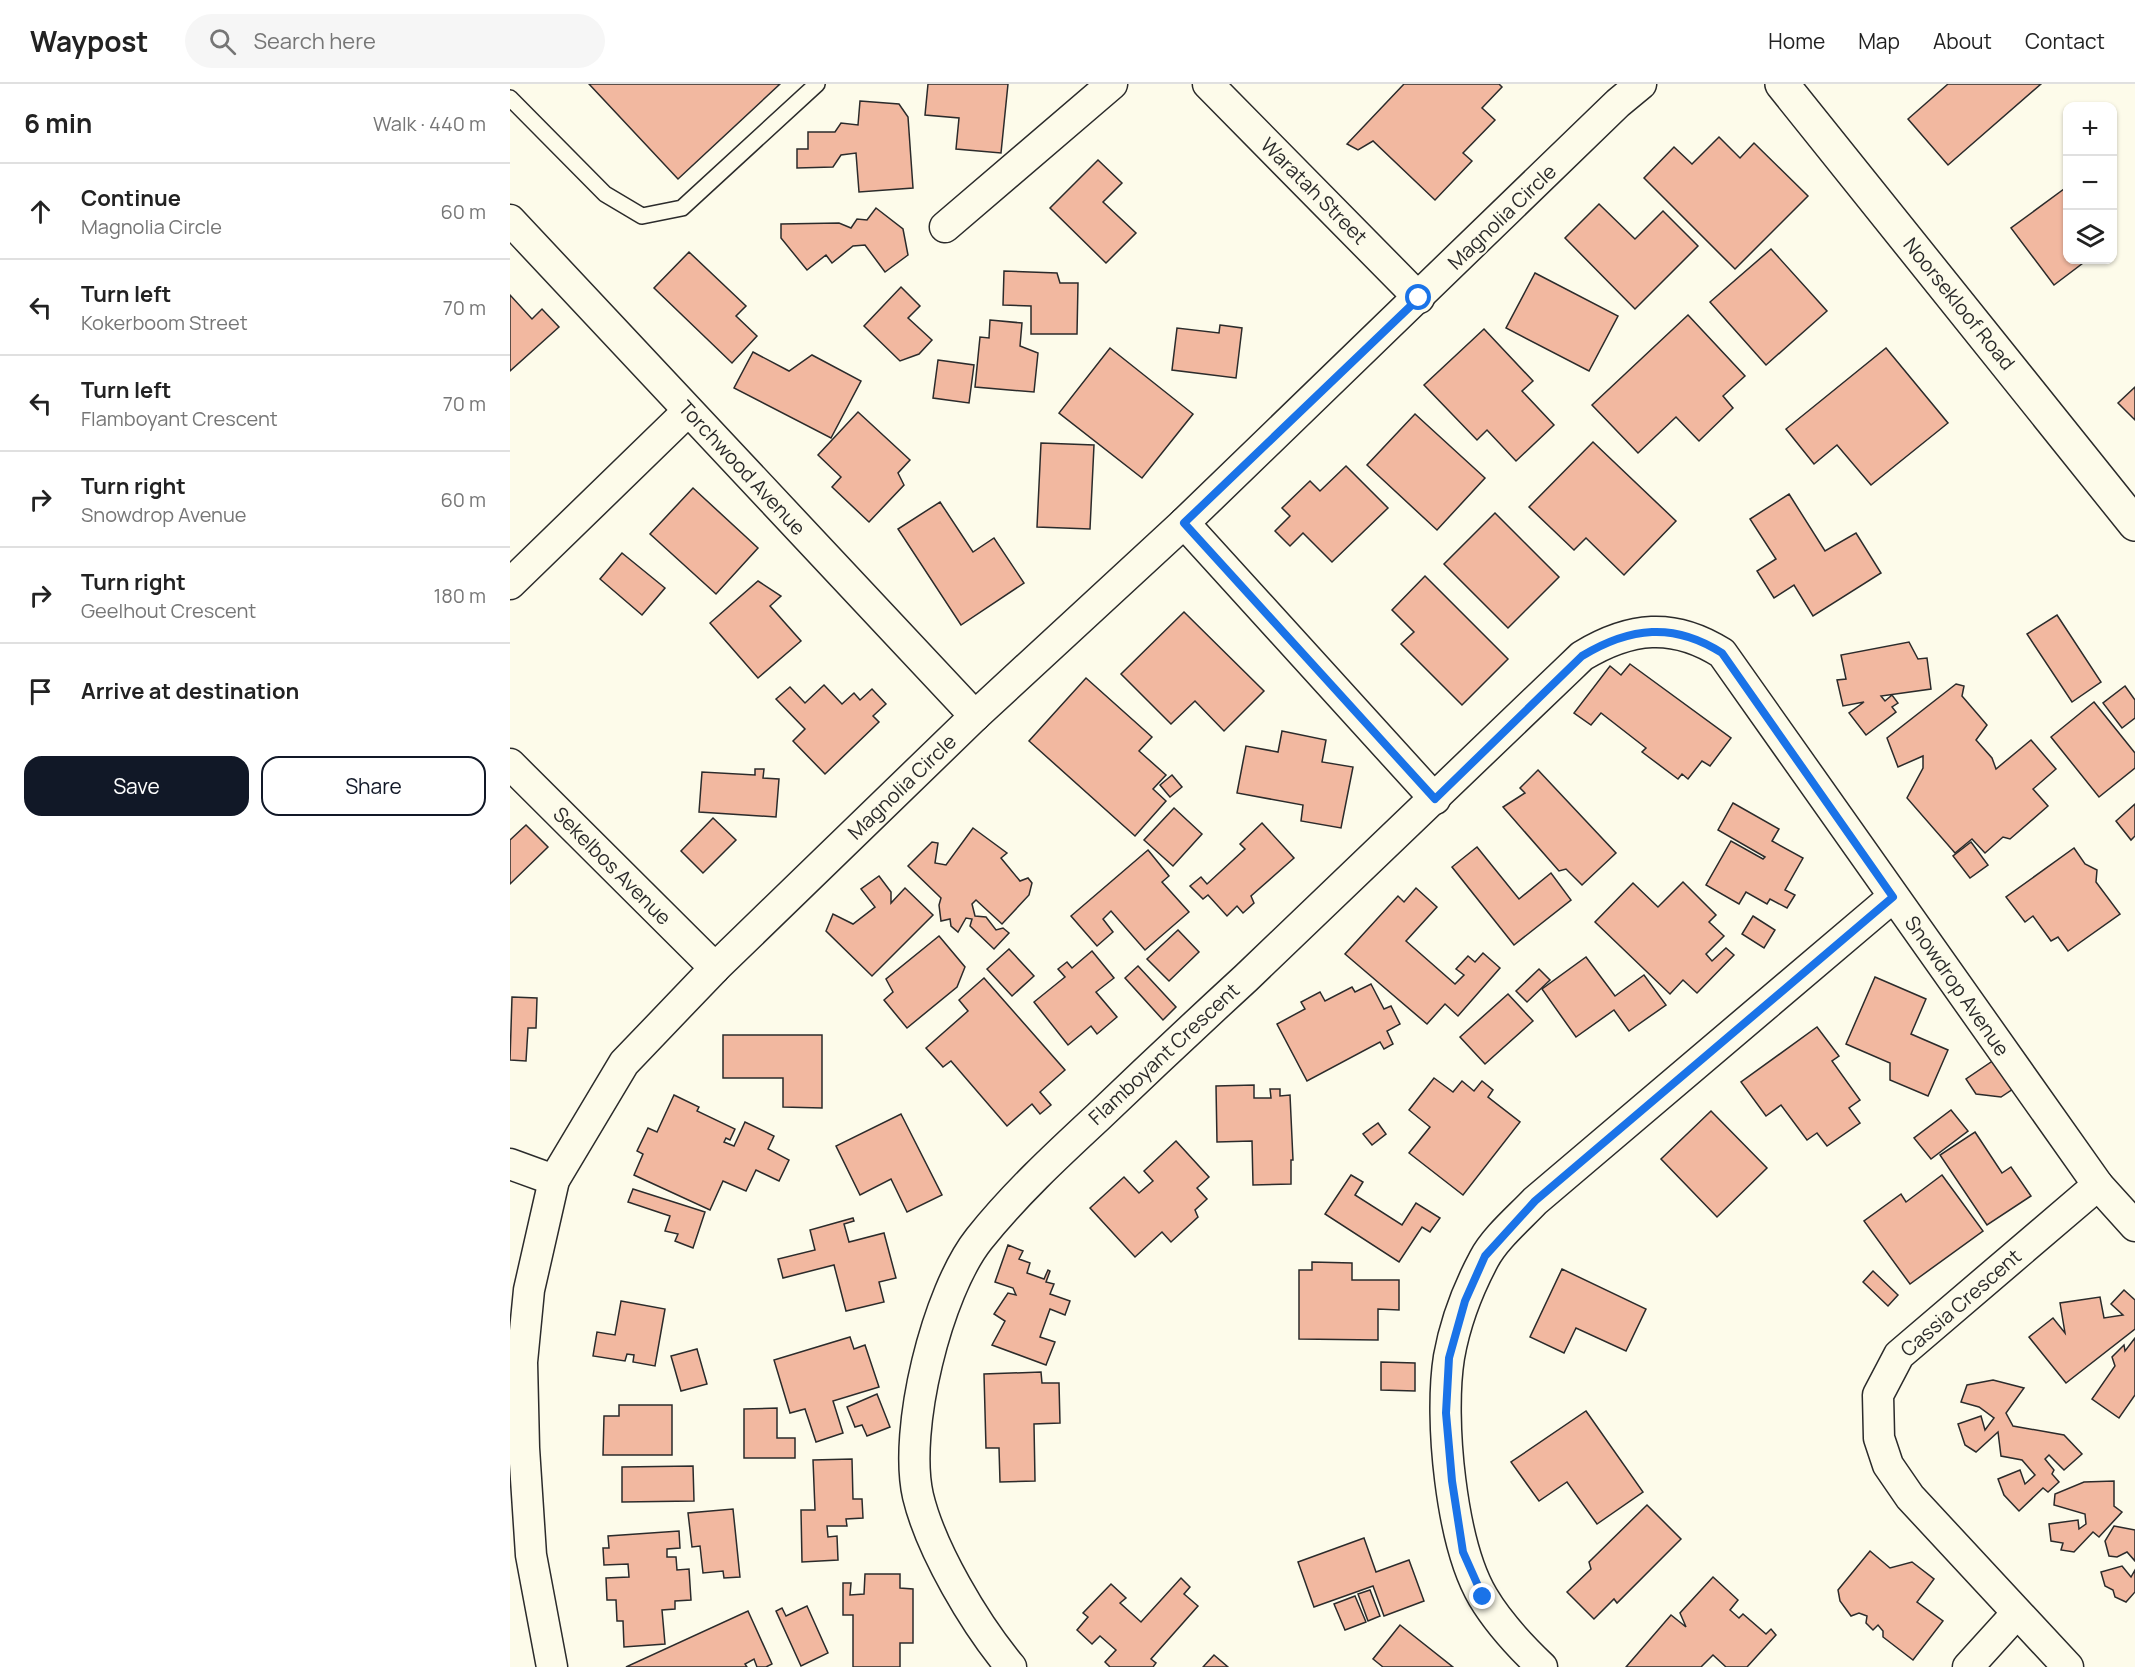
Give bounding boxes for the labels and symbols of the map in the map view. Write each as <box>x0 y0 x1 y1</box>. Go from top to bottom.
street label: Waratah Street <box>1255 131 1374 250</box>
street label: Magnolia Circle <box>1442 158 1562 275</box>
street label: Noorsekloof Road <box>1898 232 2021 376</box>
route start <box>1405 284 1431 310</box>
street label: Torchwood Avenue <box>673 394 812 541</box>
street label: Magnolia Circle <box>842 728 962 845</box>
street label: Sekelbos Avenue <box>547 801 677 931</box>
street label: Snowdrop Avenue <box>1899 910 2016 1061</box>
street label: Flamboyant Crescent <box>1082 977 1245 1131</box>
street label: Cassia Crescent <box>1895 1243 2027 1363</box>
route end <box>1469 1583 1495 1609</box>

